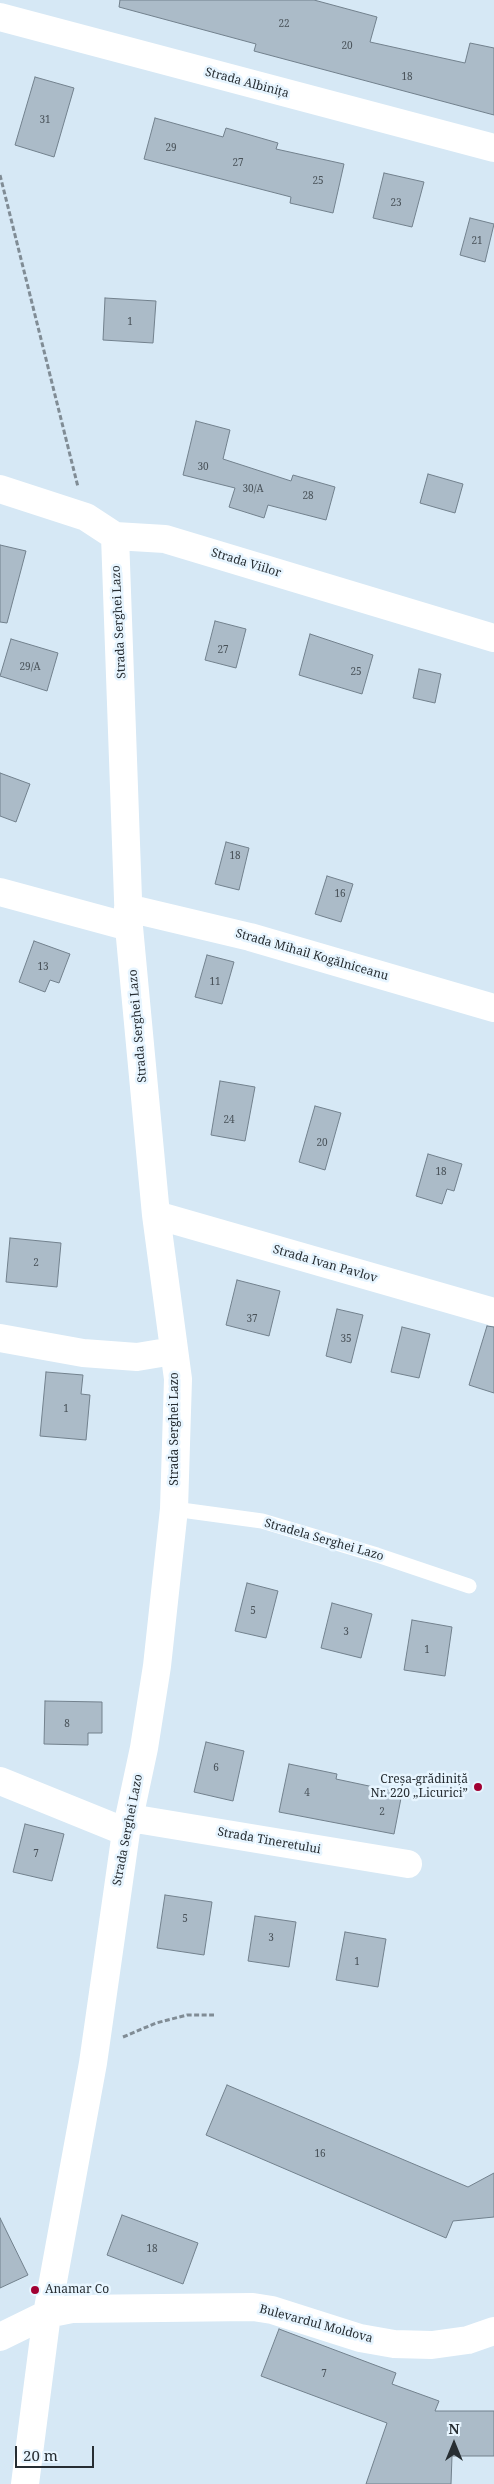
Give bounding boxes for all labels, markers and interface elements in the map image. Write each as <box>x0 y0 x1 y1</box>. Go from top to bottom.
house number: 22 <box>278 18 290 30</box>
house number: 20 <box>341 40 353 52</box>
street label: Strada Albinița <box>204 65 290 101</box>
house number: 18 <box>401 71 413 83</box>
house number: 31 <box>39 114 51 126</box>
house number: 29 <box>165 142 177 154</box>
house number: 27 <box>232 157 244 169</box>
house number: 25 <box>312 175 324 187</box>
house number: 23 <box>390 197 402 209</box>
house number: 21 <box>471 235 483 247</box>
house number: 1 <box>127 316 133 328</box>
house number: 30 <box>197 461 209 473</box>
house number: 30/A <box>242 483 264 495</box>
house number: 28 <box>302 490 314 502</box>
street label: Strada Viilor <box>209 546 283 580</box>
street label: Strada Serghei Lazo <box>109 565 129 679</box>
house number: 27 <box>217 644 229 656</box>
house number: 29/A <box>19 661 41 673</box>
house number: 25 <box>350 666 362 678</box>
house number: 18 <box>229 850 241 862</box>
house number: 16 <box>334 888 346 900</box>
street label: Strada Mihail Kogălniceanu <box>234 926 390 984</box>
house number: 13 <box>37 961 49 973</box>
street label: Strada Serghei Lazo <box>126 969 150 1083</box>
house number: 11 <box>209 976 221 988</box>
house number: 24 <box>223 1114 235 1126</box>
house number: 20 <box>316 1137 328 1149</box>
house number: 18 <box>435 1166 447 1178</box>
street label: Strada Ivan Pavlov <box>271 1242 379 1286</box>
house number: 2 <box>33 1257 39 1269</box>
house number: 37 <box>246 1313 258 1325</box>
house number: 35 <box>340 1333 352 1345</box>
street label: Strada Serghei Lazo <box>168 1372 182 1486</box>
house number: 1 <box>63 1403 69 1415</box>
street label: Stradela Serghei Lazo <box>263 1516 385 1564</box>
house number: 5 <box>250 1605 256 1617</box>
house number: 3 <box>343 1626 349 1638</box>
house number: 1 <box>424 1644 430 1656</box>
house number: 8 <box>64 1718 70 1730</box>
house number: 6 <box>213 1762 219 1774</box>
street label: Strada Serghei Lazo <box>110 1773 146 1887</box>
place label: Creșa-grădiniță Nr. 220 „Licurici” <box>371 1773 468 1801</box>
marker: Creșa-grădiniță Nr. 220 „Licurici” <box>472 1781 484 1793</box>
house number: 4 <box>304 1787 310 1799</box>
house number: 2 <box>379 1806 385 1818</box>
street label: Strada Tineretului <box>216 1825 322 1857</box>
house number: 7 <box>33 1848 39 1860</box>
house number: 5 <box>182 1913 188 1925</box>
house number: 3 <box>268 1932 274 1944</box>
house number: 1 <box>354 1956 360 1968</box>
house number: 16 <box>314 2148 326 2160</box>
house number: 18 <box>146 2243 158 2255</box>
place label: Anamar Co <box>45 2283 109 2297</box>
marker: Anamar Co <box>29 2284 41 2296</box>
street label: Bulevardul Moldova <box>258 2302 374 2346</box>
house number: 7 <box>321 2368 327 2380</box>
north arrow <box>429 2419 479 2469</box>
text: N <box>448 2419 460 2438</box>
scale bar <box>18 2436 96 2468</box>
text: 20 m <box>23 2445 58 2465</box>

